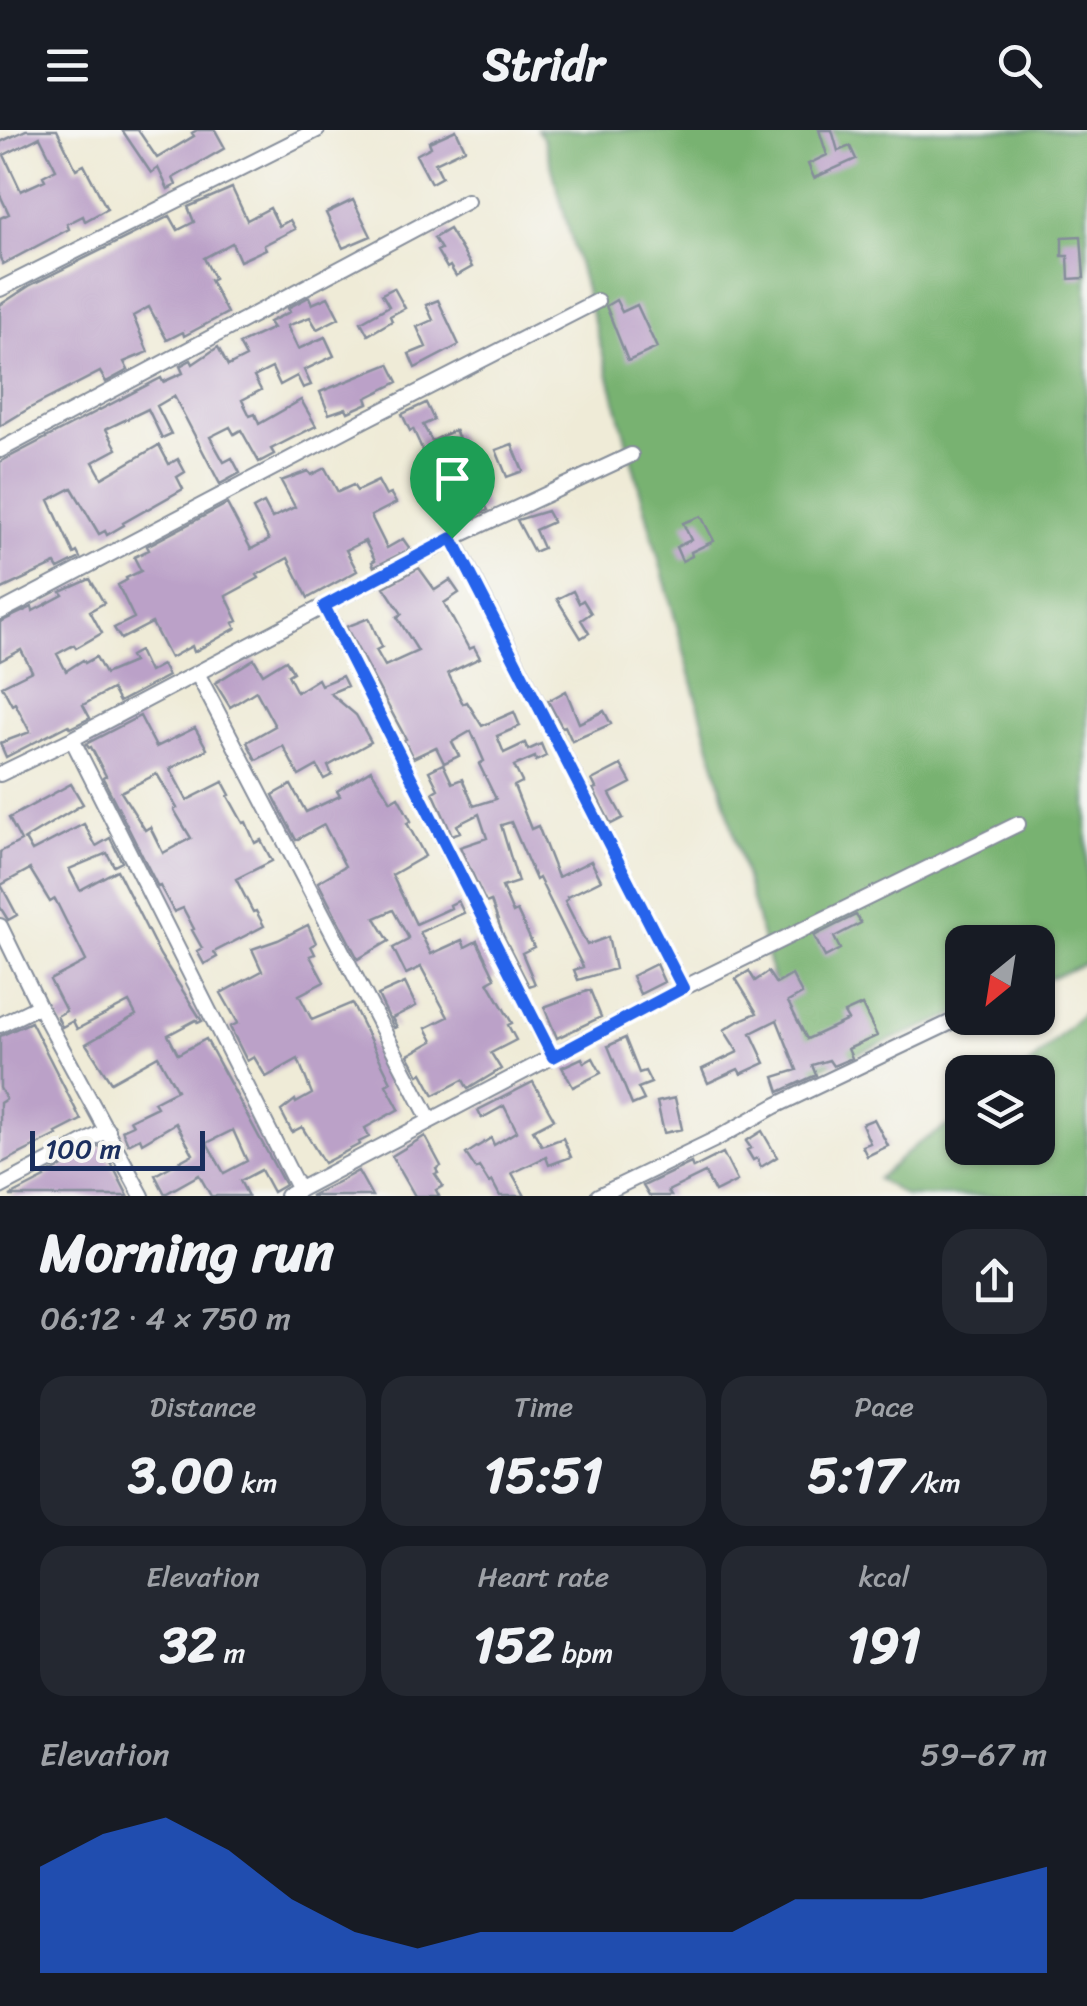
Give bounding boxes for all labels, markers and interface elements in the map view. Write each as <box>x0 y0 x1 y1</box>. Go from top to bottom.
text: Stridr <box>483 25 604 105</box>
icon: menu <box>40 38 95 93</box>
icon: search <box>992 38 1047 93</box>
pin <box>410 436 495 539</box>
icon: arrive <box>425 451 480 506</box>
north arrow <box>945 925 1055 1035</box>
map controls <box>945 925 1055 1165</box>
button: layers <box>945 1055 1055 1165</box>
text: 100 m <box>45 1124 121 1173</box>
scale bar <box>30 1126 205 1170</box>
text: Morning run <box>40 1204 334 1301</box>
button: share <box>942 1229 1047 1334</box>
text: 06:12 · 4 × 750 m <box>40 1290 291 1347</box>
text: Distance <box>150 1382 256 1431</box>
text: Time <box>514 1382 573 1431</box>
text: Pace <box>854 1382 914 1431</box>
text: 3.00 <box>128 1431 234 1520</box>
text: 15:51 <box>484 1431 603 1520</box>
text: 5:17 <box>808 1431 903 1520</box>
text: km <box>234 1458 278 1507</box>
text: /km <box>903 1458 961 1507</box>
text: Elevation <box>146 1552 259 1601</box>
text: Heart rate <box>478 1552 609 1601</box>
text: kcal <box>859 1552 910 1601</box>
text: 32 <box>160 1601 217 1690</box>
text: 152 <box>474 1601 554 1690</box>
text: 191 <box>847 1601 921 1690</box>
text: m <box>217 1628 245 1677</box>
text: bpm <box>554 1628 613 1677</box>
text: Elevation <box>40 1726 170 1783</box>
text: 59–67 m <box>920 1726 1047 1783</box>

